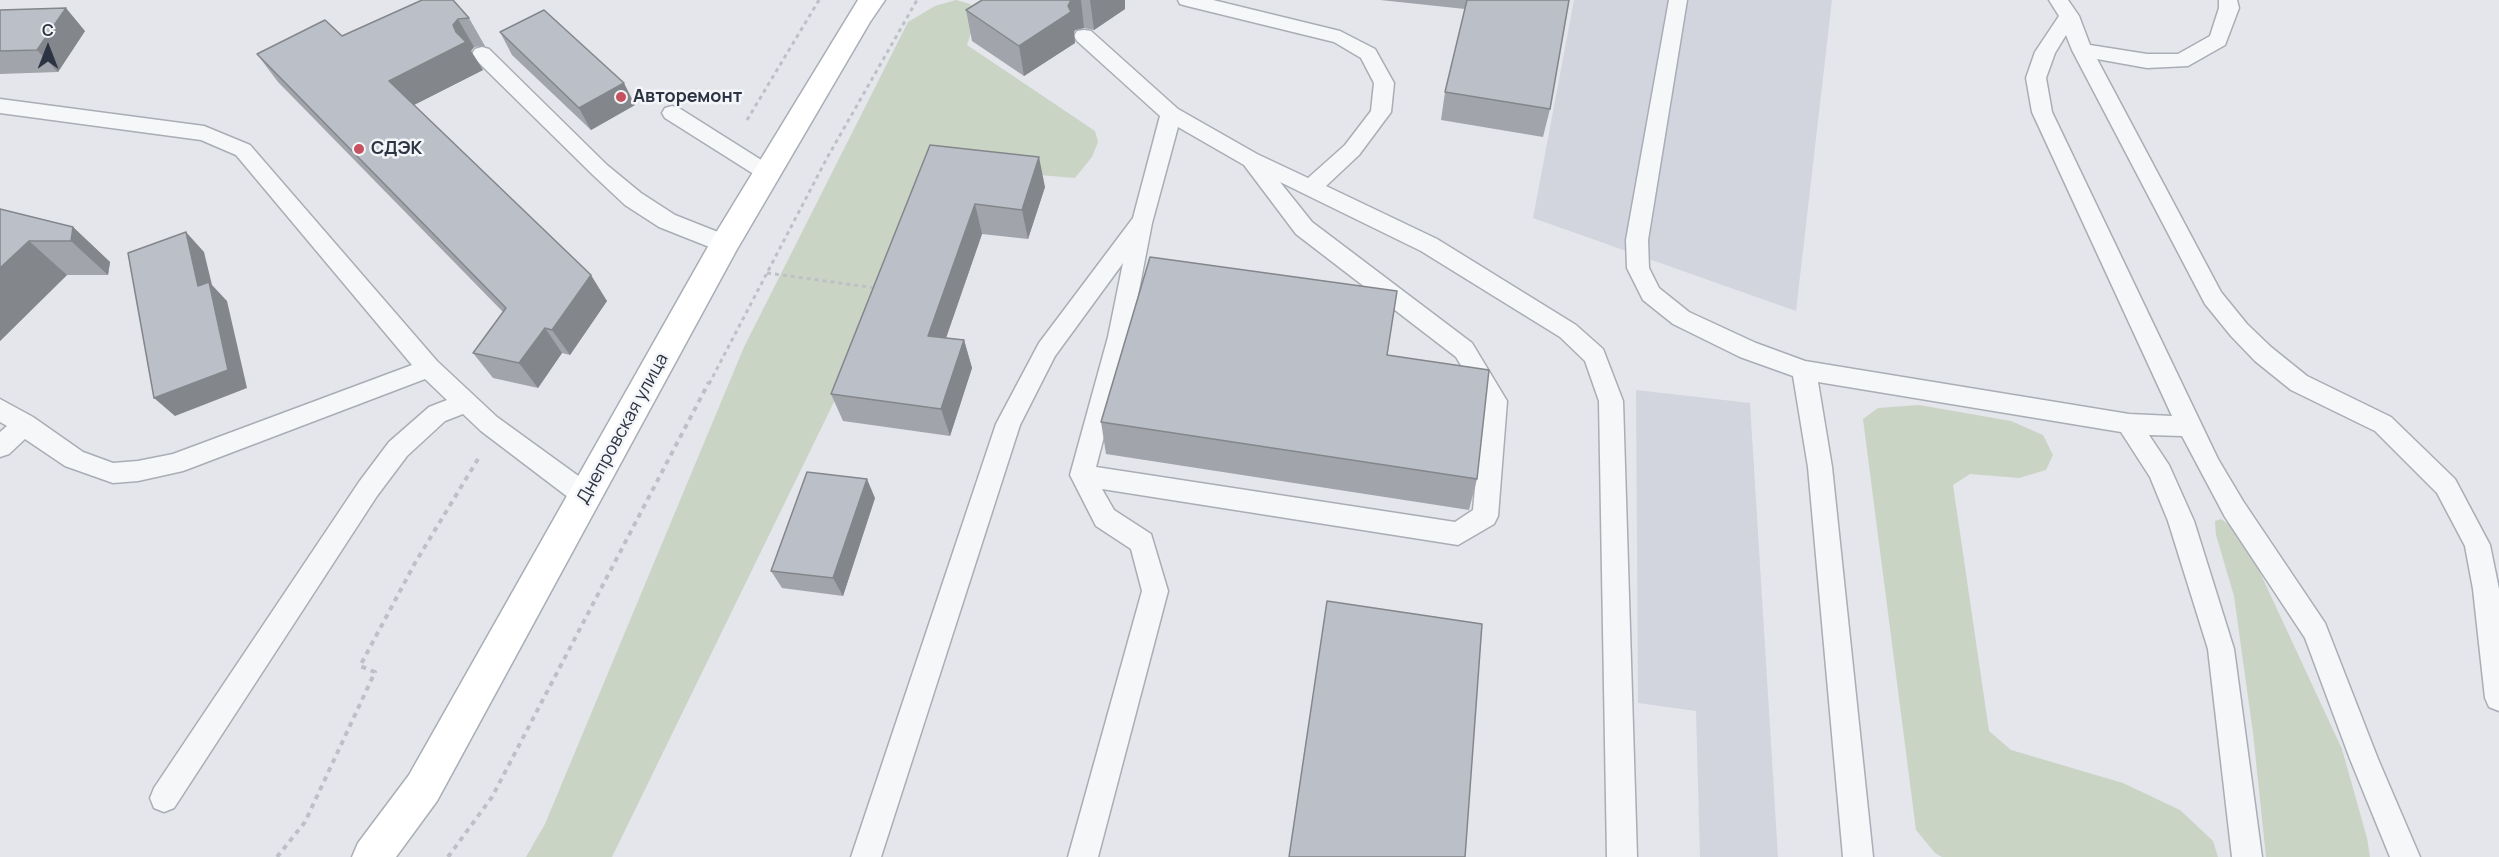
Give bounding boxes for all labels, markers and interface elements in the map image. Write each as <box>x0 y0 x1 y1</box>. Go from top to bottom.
north arrow <box>18 18 78 78</box>
text: С <box>42 19 54 41</box>
place label: Авторемонт <box>633 86 742 108</box>
marker: Авторемонт <box>614 90 628 104</box>
place label: СДЭК <box>371 138 422 160</box>
marker: СДЭК <box>352 142 366 156</box>
street label: Днепровская улица <box>573 350 673 508</box>

